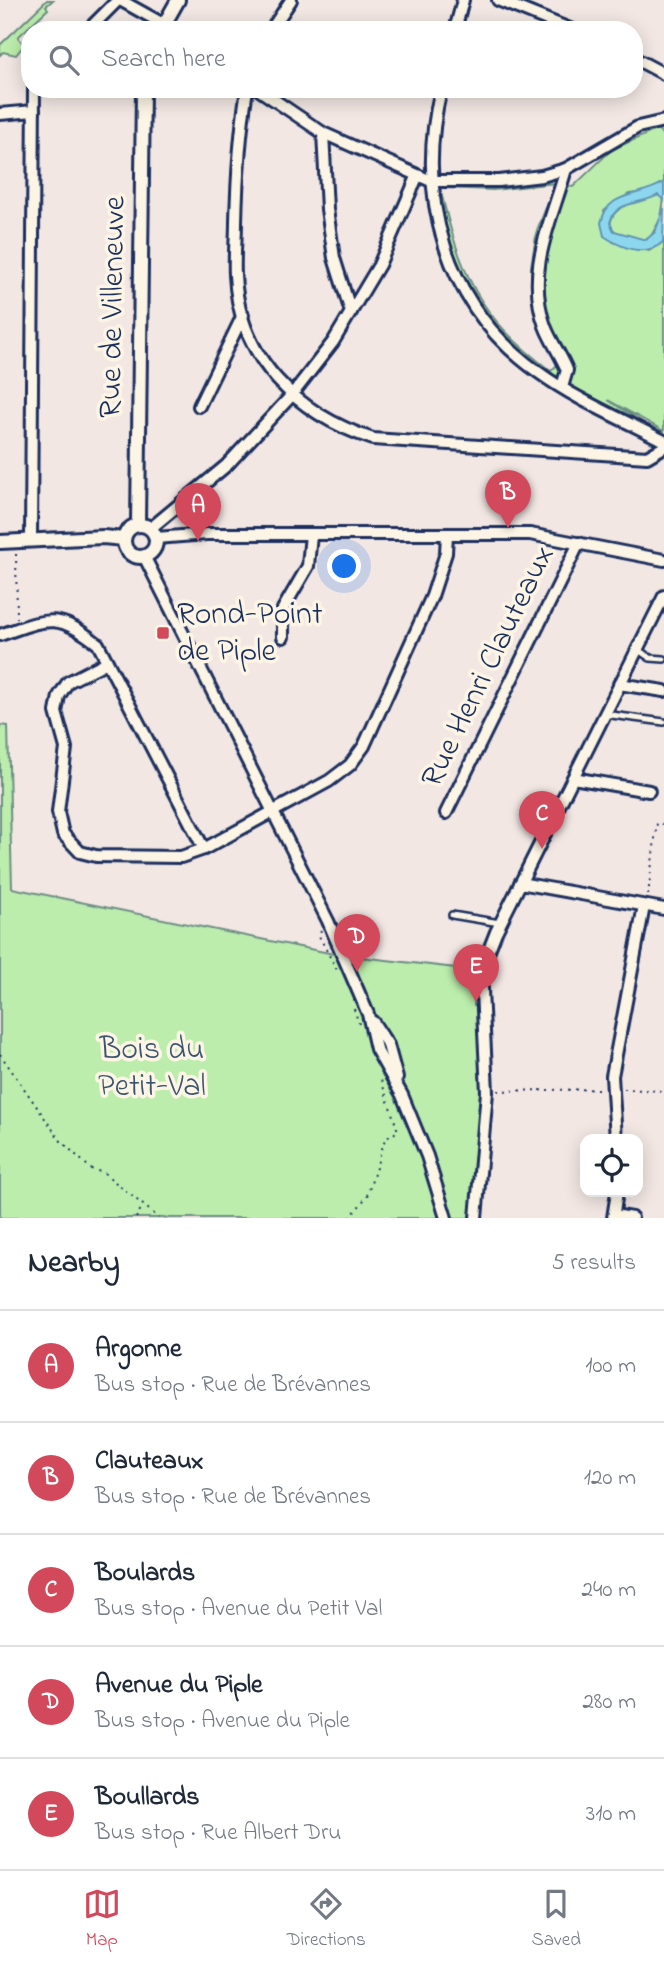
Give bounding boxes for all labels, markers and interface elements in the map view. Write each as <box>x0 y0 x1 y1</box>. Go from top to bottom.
search box <box>21 21 643 98</box>
icon: search <box>45 41 83 79</box>
text: Search here <box>101 41 226 79</box>
street label: Rue de Villeneuve <box>89 195 139 418</box>
pin: B <box>485 470 531 528</box>
pin: A <box>175 483 221 541</box>
street label: Rue Henri Clauteaux <box>410 538 568 796</box>
your location <box>327 549 361 583</box>
place label: Rond-Point de Piple <box>177 592 323 676</box>
marker: Rond-Point de Piple <box>155 625 171 641</box>
pin: C <box>519 791 565 849</box>
pin: D <box>334 914 380 972</box>
pin: E <box>453 944 499 1002</box>
park label: Bois du Petit-Val <box>98 1027 206 1111</box>
map controls <box>580 1134 643 1197</box>
button: locate <box>580 1134 643 1197</box>
text: Nearby <box>28 1242 120 1286</box>
text: 5 results <box>552 1247 636 1280</box>
text: Argonne <box>95 1331 182 1369</box>
text: A <box>44 1350 58 1383</box>
text: 100 m <box>585 1350 636 1383</box>
text: Bus stop · Rue de Brévannes <box>95 1369 371 1402</box>
text: Clauteaux <box>95 1443 203 1481</box>
text: B <box>43 1462 59 1495</box>
text: 120 m <box>584 1462 636 1495</box>
text: Bus stop · Rue de Brévannes <box>95 1481 371 1514</box>
text: Boulards <box>95 1555 195 1593</box>
text: C <box>45 1574 57 1607</box>
text: 240 m <box>582 1574 636 1607</box>
text: Bus stop · Avenue du Petit Val <box>95 1593 382 1626</box>
text: Avenue du Piple <box>95 1667 263 1705</box>
text: D <box>43 1686 59 1719</box>
text: 280 m <box>582 1686 636 1719</box>
text: Bus stop · Avenue du Piple <box>95 1705 350 1738</box>
text: Boullards <box>95 1779 200 1817</box>
text: E <box>44 1798 58 1831</box>
text: 310 m <box>586 1798 636 1831</box>
text: Bus stop · Rue Albert Dru <box>95 1817 341 1850</box>
tab: Map <box>83 1885 121 1954</box>
tab: Directions <box>287 1885 366 1954</box>
tab: Saved <box>532 1885 581 1954</box>

